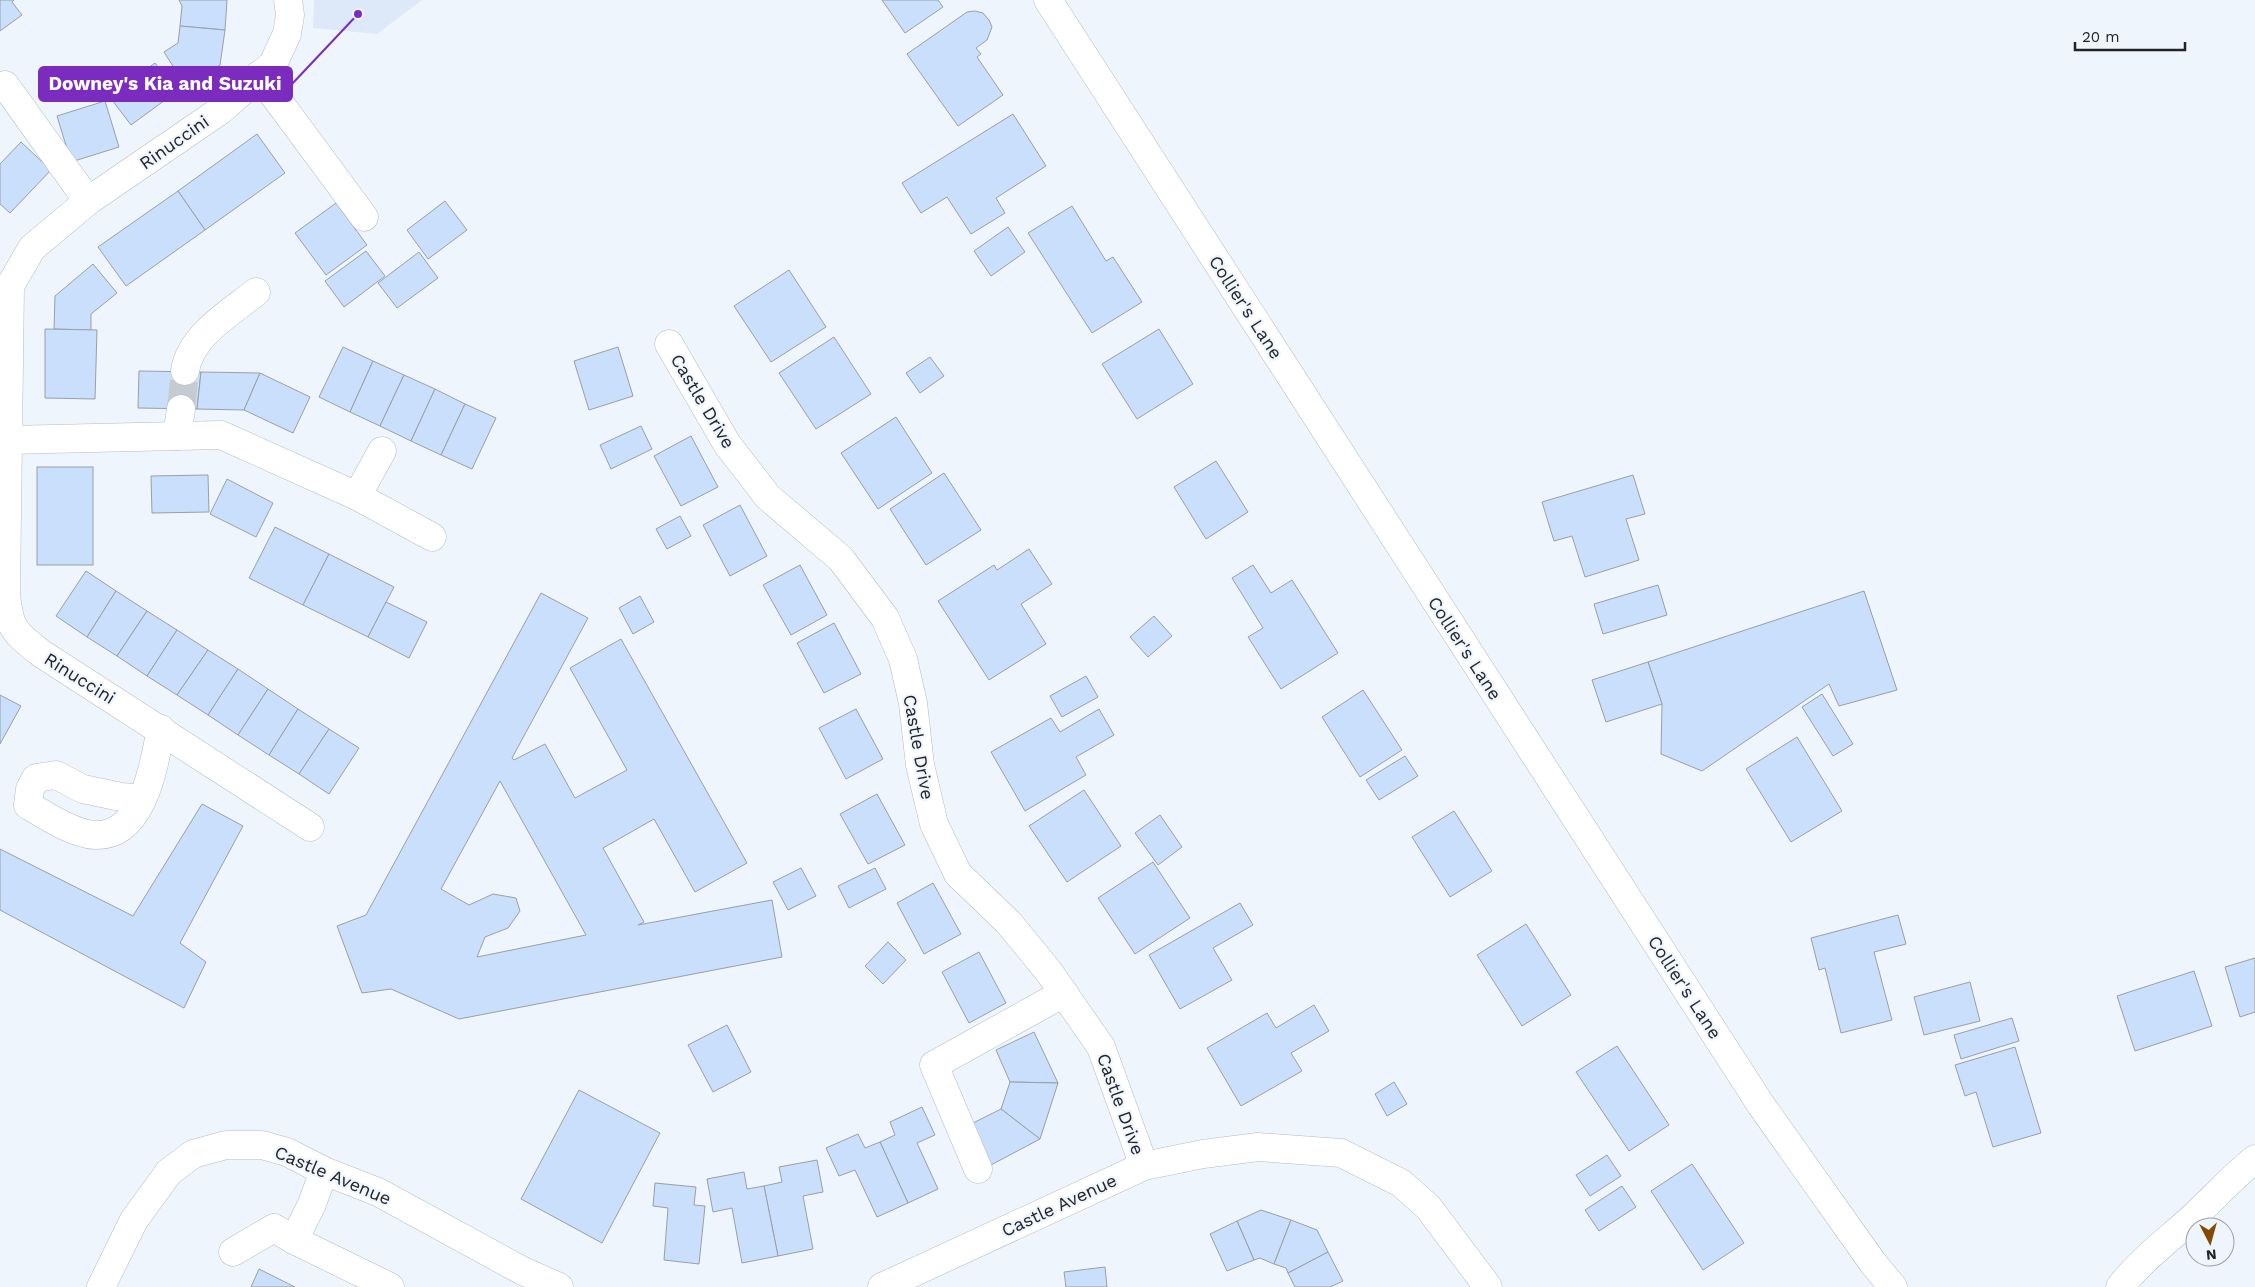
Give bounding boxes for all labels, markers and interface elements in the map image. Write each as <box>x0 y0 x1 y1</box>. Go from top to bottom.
scale bar <box>2075 20 2185 52</box>
text: 20 m <box>2082 28 2120 46</box>
callout: Downey's Kia and Suzuki <box>39 67 292 101</box>
text: Downey's Kia and Suzuki <box>48 72 282 95</box>
street label: Rinuccini <box>135 111 213 173</box>
street label: Collier's Lane <box>1205 251 1287 363</box>
street label: Castle Drive <box>667 350 739 452</box>
street label: Collier's Lane <box>1424 592 1506 704</box>
street label: Rinuccini <box>41 648 119 708</box>
street label: Castle Drive <box>899 693 939 801</box>
street label: Collier's Lane <box>1644 931 1726 1043</box>
street label: Castle Drive <box>1093 1050 1149 1158</box>
street label: Castle Avenue <box>272 1141 394 1209</box>
street label: Castle Avenue <box>998 1169 1120 1241</box>
north arrow <box>2185 1217 2235 1267</box>
text: N <box>2205 1246 2217 1263</box>

